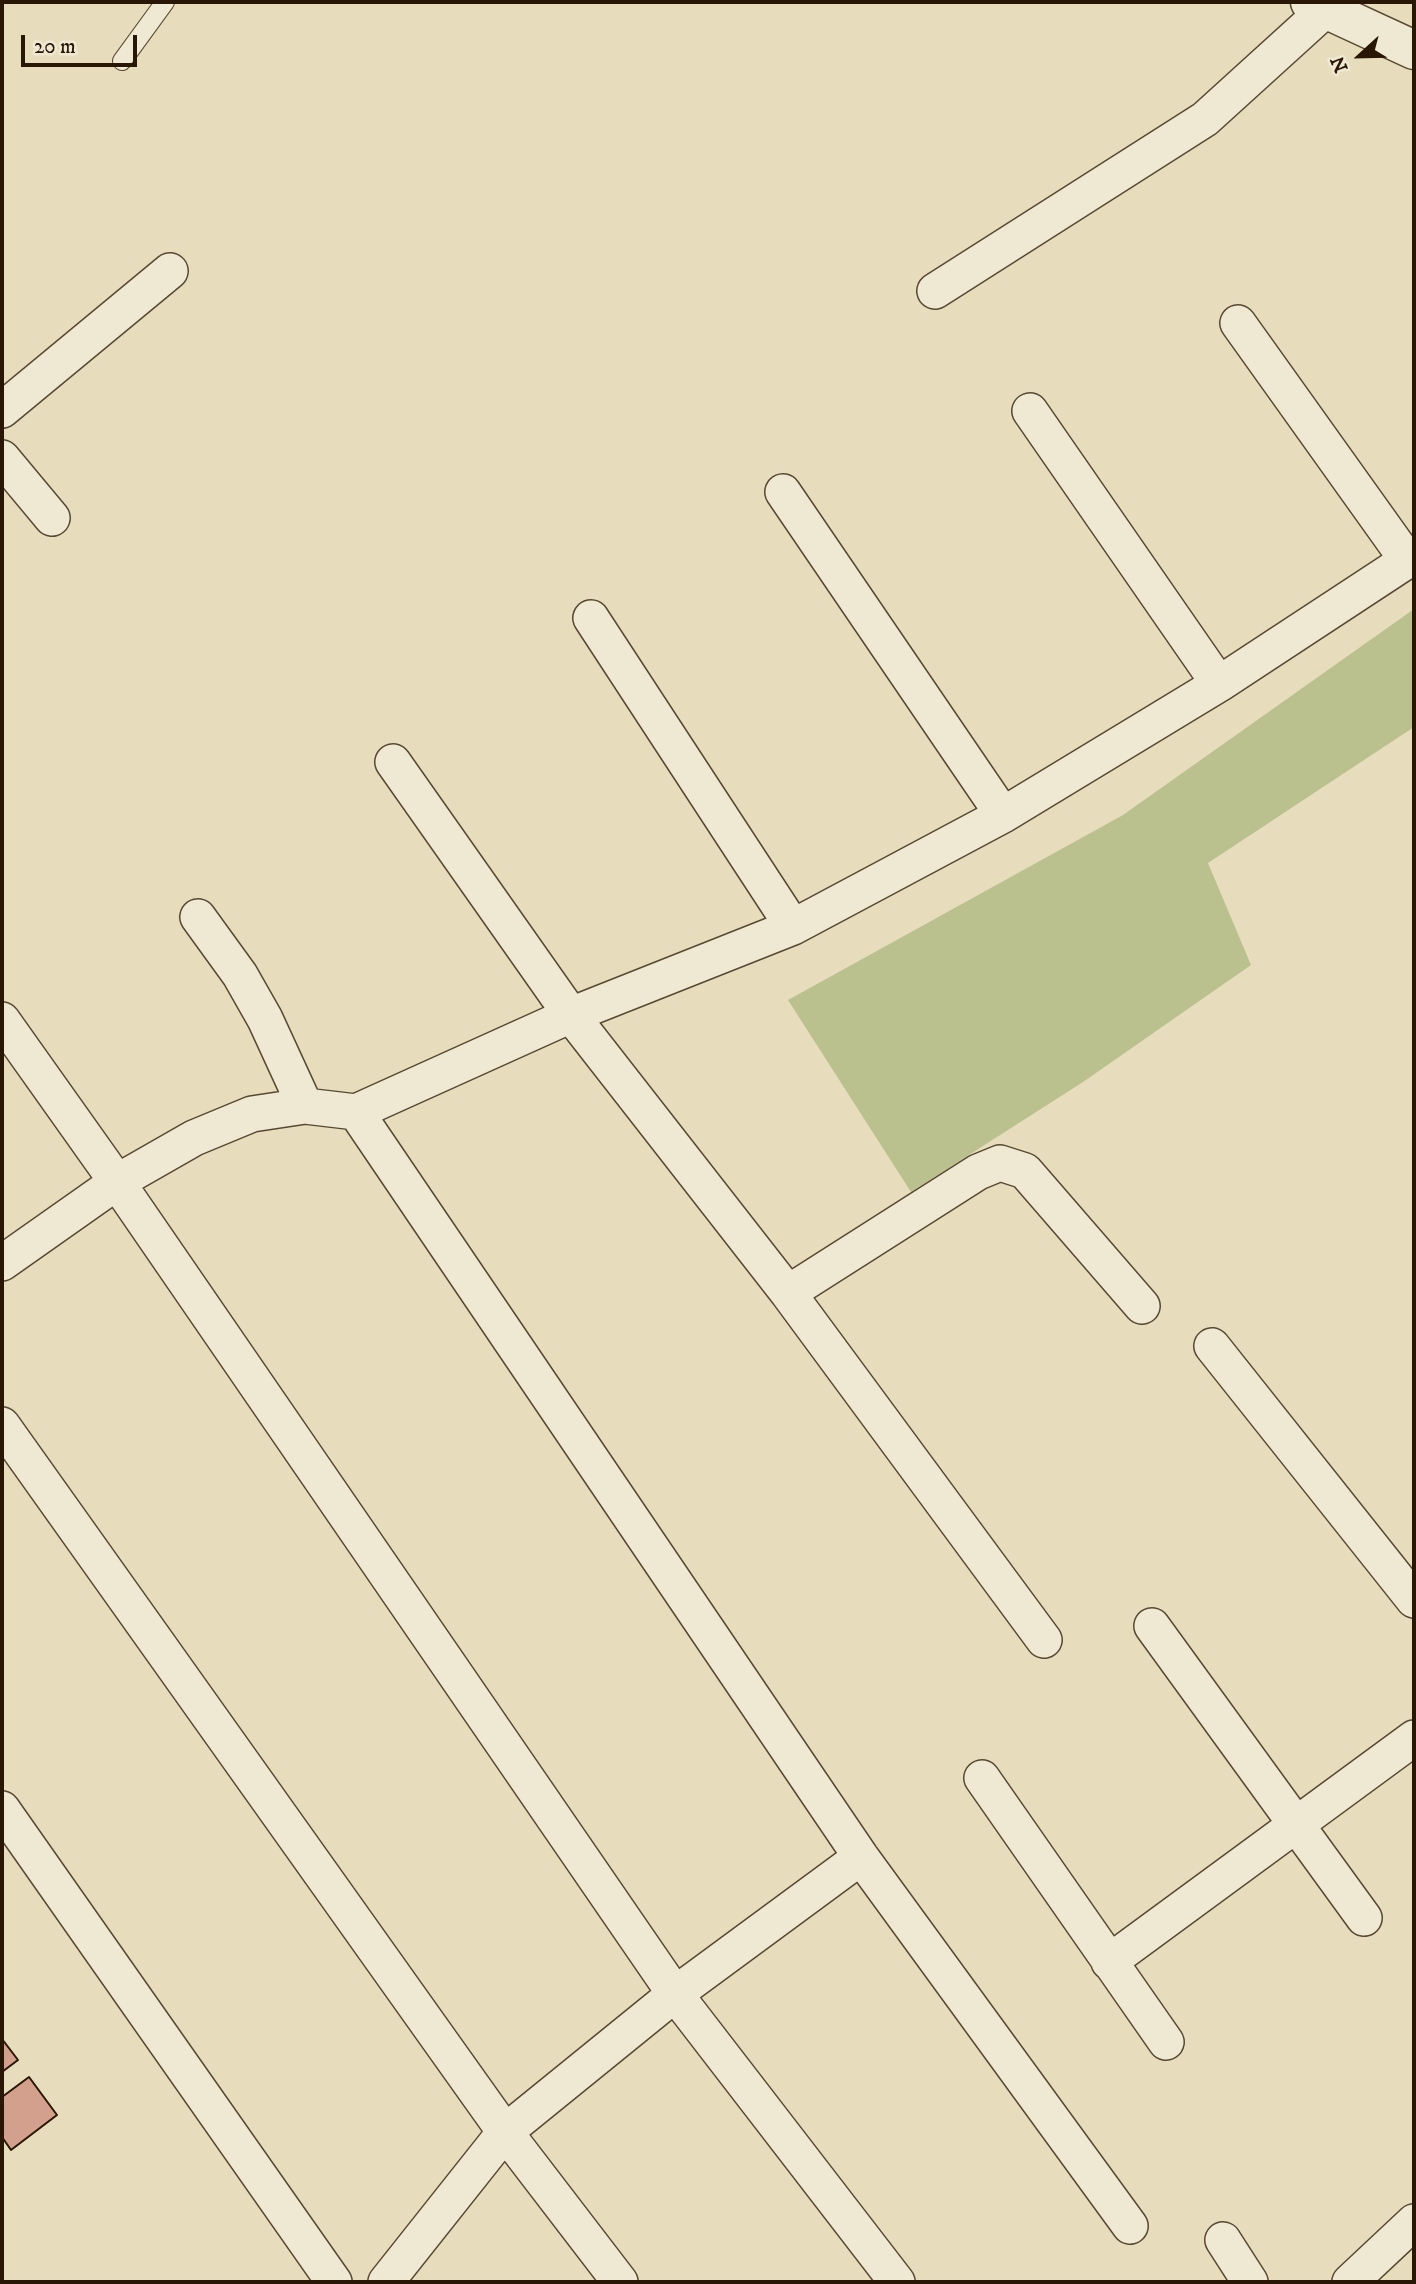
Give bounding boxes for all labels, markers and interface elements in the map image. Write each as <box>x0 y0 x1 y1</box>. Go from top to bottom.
scale bar <box>24 21 140 65</box>
north arrow <box>1325 21 1395 91</box>
text: 20 m <box>34 34 76 60</box>
text: N <box>1326 53 1354 76</box>

